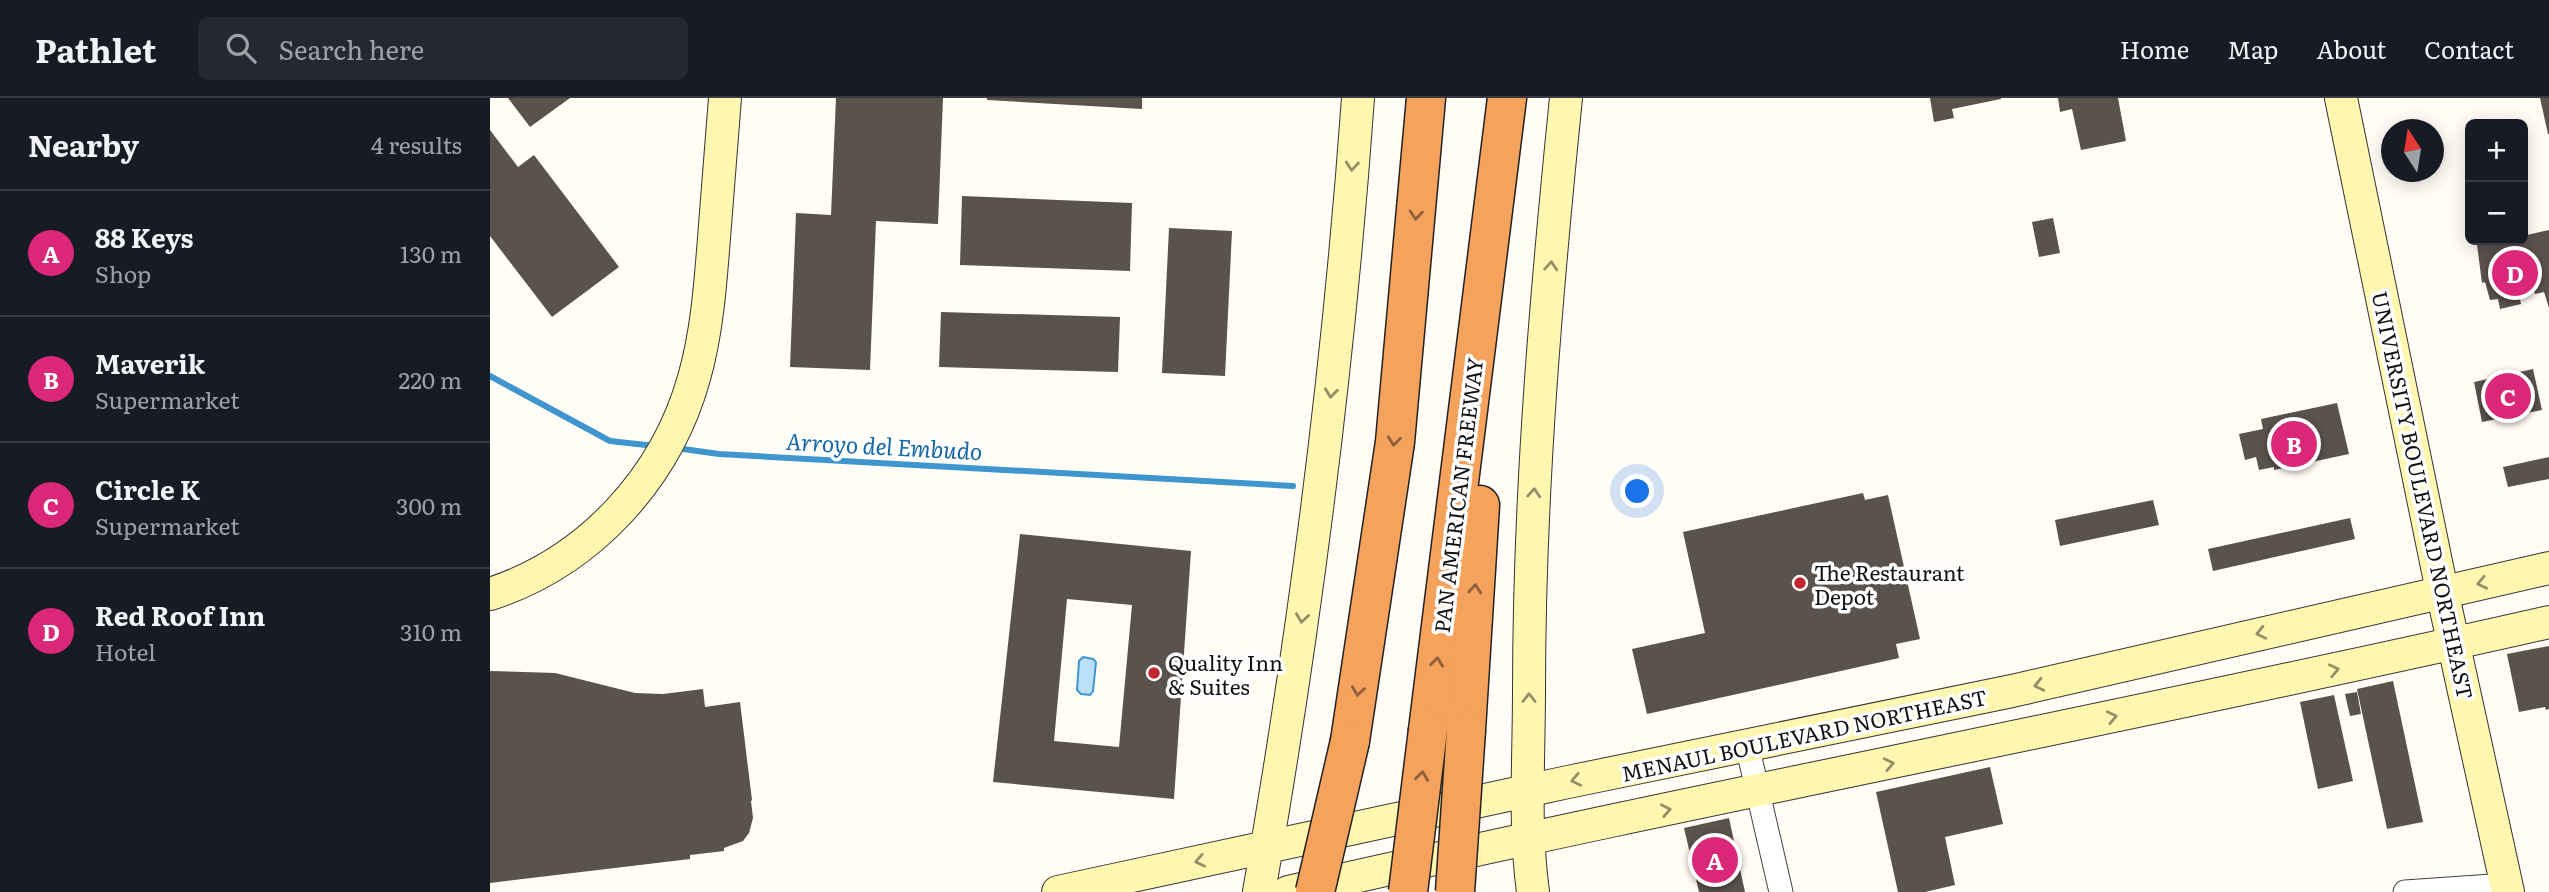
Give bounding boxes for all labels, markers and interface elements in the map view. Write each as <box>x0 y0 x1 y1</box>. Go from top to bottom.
search box <box>198 17 688 80</box>
text: Pathlet <box>35 24 156 73</box>
icon: search <box>222 29 260 67</box>
text: Search here <box>278 29 424 68</box>
text: Home <box>2120 31 2189 66</box>
text: Map <box>2227 31 2278 66</box>
text: About <box>2316 31 2386 66</box>
text: Contact <box>2424 31 2514 66</box>
north arrow <box>2381 119 2444 182</box>
map controls <box>2465 119 2528 245</box>
button: + <box>2465 119 2528 182</box>
text: Nearby <box>28 122 139 166</box>
text: 4 results <box>371 127 462 161</box>
one-way arrow <box>1345 161 1360 172</box>
button: − <box>2465 182 2528 245</box>
one-way arrow <box>1409 210 1424 221</box>
text: 88 Keys <box>95 217 194 256</box>
text: A <box>42 236 60 270</box>
text: 130 m <box>400 236 462 270</box>
pin: D <box>2492 247 2538 299</box>
text: Shop <box>95 256 151 290</box>
one-way arrow <box>1543 260 1558 271</box>
street label: UNIVERSITY BOULEVARD NORTHEAST <box>2366 288 2482 702</box>
text: Maverik <box>95 343 205 382</box>
street label: PAN AMERICAN FREEWAY <box>1425 355 1489 635</box>
text: B <box>43 362 59 396</box>
text: 220 m <box>398 362 462 396</box>
pin: C <box>2485 370 2531 422</box>
text: Supermarket <box>95 382 239 416</box>
one-way arrow <box>1324 387 1339 398</box>
pin: B <box>2271 418 2317 470</box>
water label: Arroyo del Embudo <box>785 423 983 467</box>
one-way arrow <box>1387 435 1402 447</box>
text: Circle K <box>95 469 200 508</box>
your location <box>1620 474 1654 508</box>
one-way arrow <box>1527 487 1542 498</box>
text: C <box>43 488 59 522</box>
text: 300 m <box>396 488 462 522</box>
text: Supermarket <box>95 508 239 542</box>
place label: The Restaurant Depot <box>1814 556 1965 611</box>
one-way arrow <box>2476 574 2488 589</box>
marker: The Restaurant Depot <box>1792 575 1808 591</box>
one-way arrow <box>1467 583 1482 594</box>
text: Red Roof Inn <box>95 595 265 634</box>
one-way arrow <box>1294 612 1309 624</box>
text: D <box>42 614 60 648</box>
text: 310 m <box>400 614 462 648</box>
one-way arrow <box>2255 625 2267 639</box>
text: Hotel <box>95 634 156 668</box>
place label: Quality Inn & Suites <box>1168 646 1283 701</box>
one-way arrow <box>1429 657 1444 668</box>
one-way arrow <box>2328 663 2340 678</box>
marker: Quality Inn & Suites <box>1146 665 1162 681</box>
one-way arrow <box>2033 676 2045 691</box>
street label: MENAUL BOULEVARD NORTHEAST <box>1618 680 1990 788</box>
one-way arrow <box>1350 685 1365 696</box>
one-way arrow <box>1521 692 1537 703</box>
one-way arrow <box>2105 710 2117 725</box>
one-way arrow <box>1883 757 1895 772</box>
one-way arrow <box>1415 770 1430 782</box>
one-way arrow <box>1570 772 1582 787</box>
one-way arrow <box>1660 803 1672 818</box>
pin: A <box>1692 834 1738 886</box>
one-way arrow <box>1194 853 1206 867</box>

